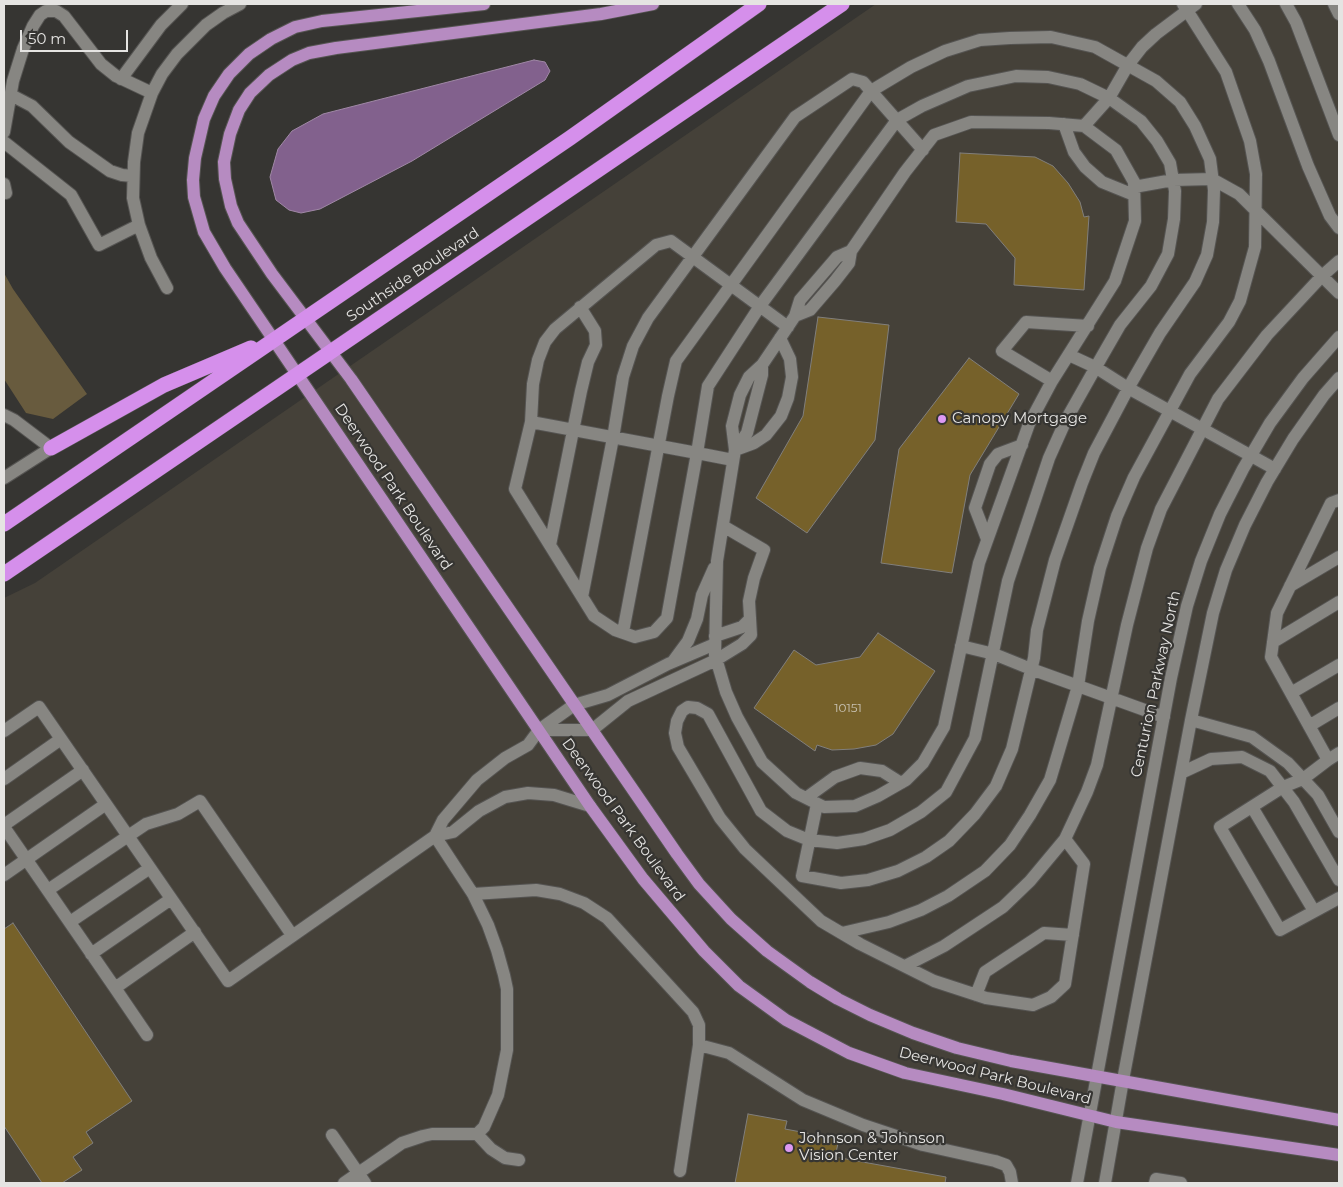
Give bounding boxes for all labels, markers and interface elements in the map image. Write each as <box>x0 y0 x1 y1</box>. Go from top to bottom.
scale bar <box>22 20 130 52</box>
text: 50 m <box>28 29 66 48</box>
street label: Southside Boulevard <box>343 224 483 326</box>
street label: Deerwood Park Boulevard <box>330 400 456 574</box>
place label: Canopy Mortgage <box>952 410 1087 428</box>
marker: Canopy Mortgage <box>936 413 948 425</box>
street label: Centurion Parkway North <box>1127 589 1185 779</box>
house number: 10151 <box>834 701 862 715</box>
street label: Deerwood Park Boulevard <box>558 735 688 905</box>
street label: Deerwood Park Boulevard <box>897 1043 1093 1109</box>
place label: Johnson & Johnson Vision Center <box>799 1130 945 1165</box>
marker: Johnson & Johnson Vision Center <box>783 1142 795 1154</box>

